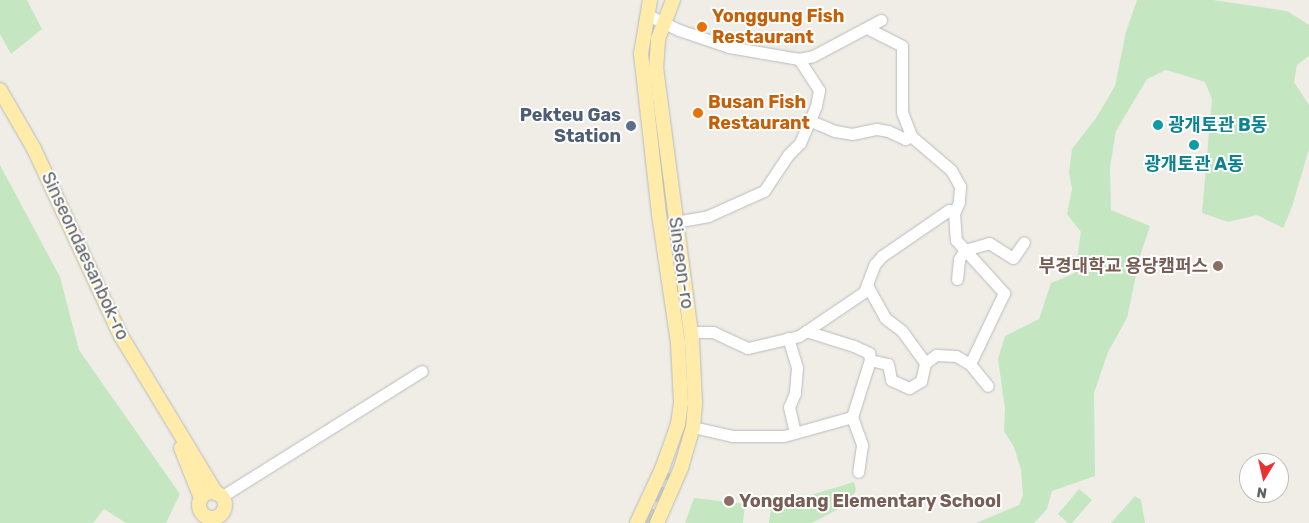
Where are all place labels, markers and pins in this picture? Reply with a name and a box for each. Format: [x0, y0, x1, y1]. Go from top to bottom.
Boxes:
place label: Yonggung Fish Restaurant [712, 6, 844, 48]
marker: Yonggung Fish Restaurant [696, 21, 708, 33]
place label: Busan Fish Restaurant [708, 92, 810, 134]
place label: Pekteu Gas Station [520, 105, 621, 148]
marker: Busan Fish Restaurant [692, 107, 704, 119]
place label: 광개토관 B동 [1168, 114, 1267, 136]
marker: 광개토관 B동 [1152, 119, 1164, 131]
marker: Pekteu Gas Station [625, 120, 637, 132]
marker: 광개토관 A동 [1188, 139, 1200, 151]
place label: 광개토관 A동 [1144, 153, 1244, 175]
place label: 부경대학교 용당캠퍼스 [1039, 255, 1208, 277]
marker: 부경대학교 용당캠퍼스 [1212, 260, 1224, 272]
place label: Yongdang Elementary School [739, 490, 1002, 512]
marker: Yongdang Elementary School [723, 495, 735, 507]

